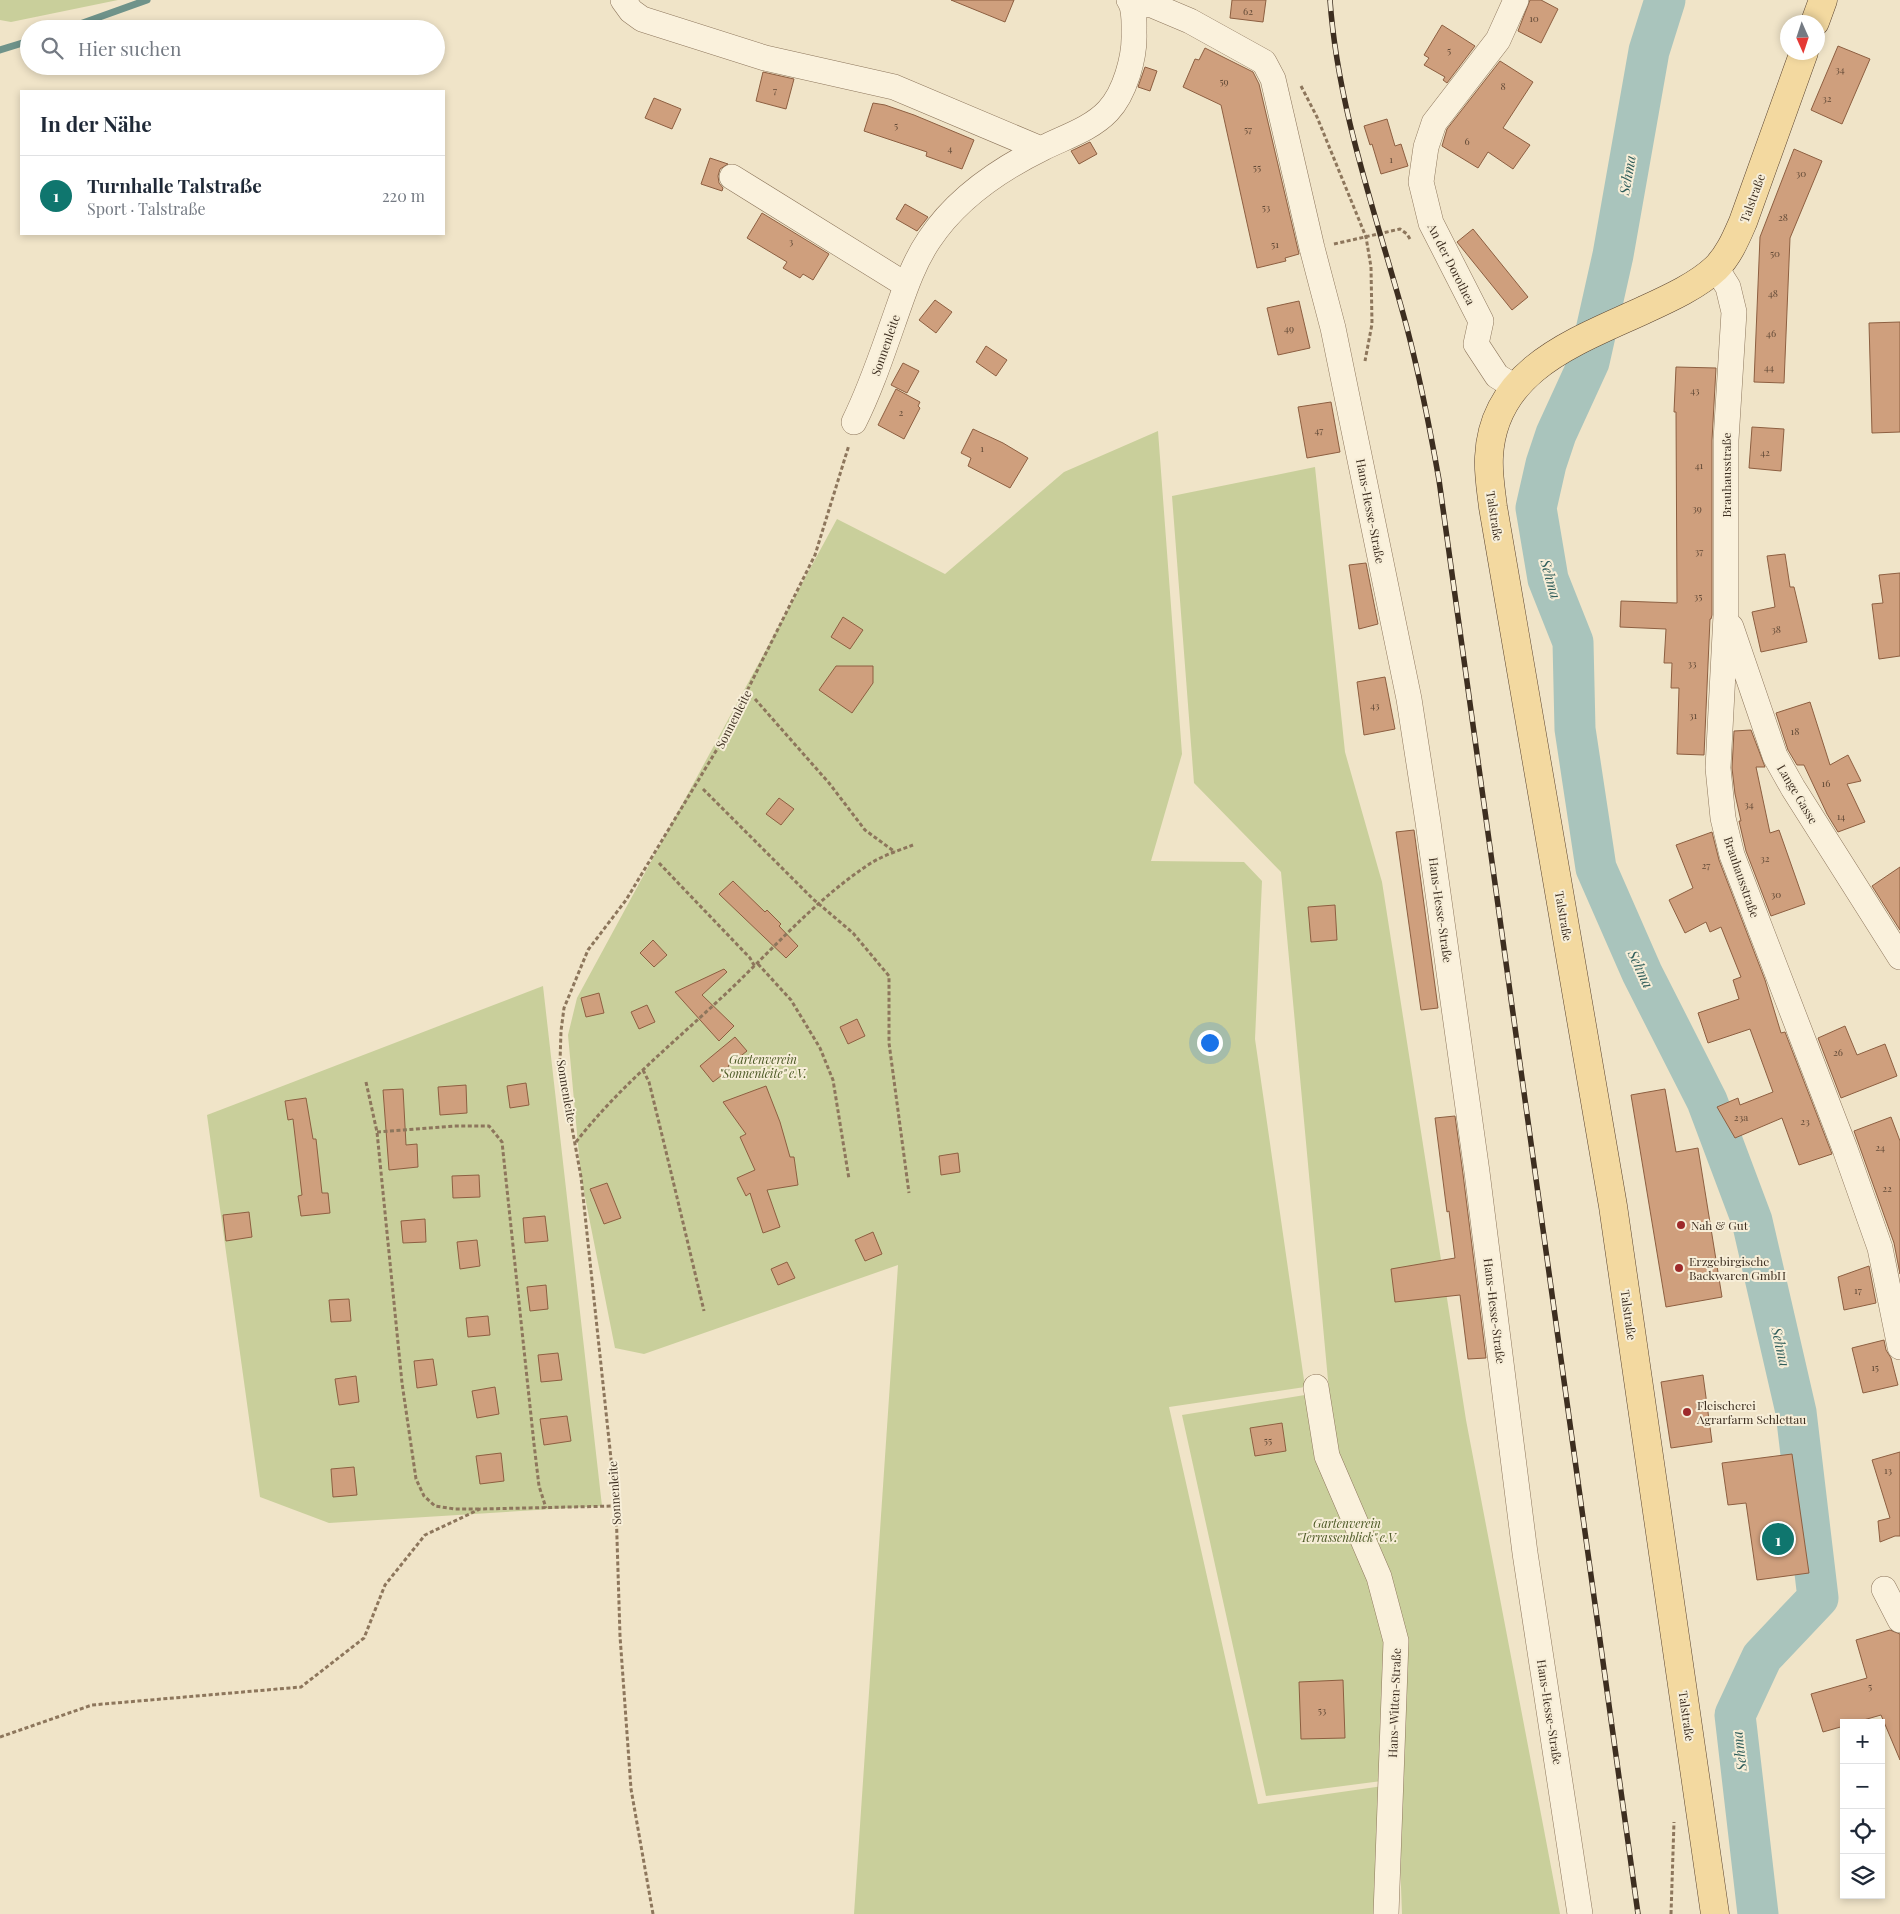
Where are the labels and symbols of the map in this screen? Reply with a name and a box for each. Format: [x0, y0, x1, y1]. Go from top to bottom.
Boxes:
house number: 62 [1243, 4, 1253, 18]
house number: 10 [1529, 11, 1539, 25]
north arrow [1780, 15, 1825, 60]
house number: 5 [1447, 43, 1451, 57]
house number: 34 [1835, 62, 1845, 76]
house number: 59 [1219, 74, 1229, 88]
house number: 8 [1500, 79, 1506, 93]
house number: 7 [773, 83, 777, 97]
house number: 32 [1822, 91, 1832, 105]
house number: 5 [894, 118, 898, 132]
house number: 57 [1244, 122, 1252, 136]
house number: 6 [1464, 134, 1470, 148]
house number: 4 [948, 141, 953, 155]
house number: 1 [1389, 152, 1393, 166]
water label: Sehma [1614, 154, 1640, 197]
house number: 55 [1253, 160, 1261, 174]
house number: 30 [1796, 166, 1806, 180]
street label: Talstraße [1736, 171, 1768, 225]
house number: 53 [1262, 200, 1271, 214]
house number: 28 [1778, 210, 1788, 224]
street label: An der Dorothea [1424, 220, 1479, 307]
house number: 3 [789, 234, 794, 248]
house number: 51 [1271, 237, 1279, 251]
house number: 50 [1770, 246, 1780, 260]
house number: 48 [1768, 286, 1778, 300]
street label: Sonnenleite [867, 312, 903, 378]
house number: 49 [1284, 321, 1294, 335]
house number: 46 [1766, 326, 1776, 340]
house number: 44 [1764, 360, 1774, 374]
house number: 43 [1690, 383, 1700, 397]
house number: 2 [899, 405, 904, 419]
house number: 47 [1315, 423, 1323, 437]
street label: Brauhausstraße [1718, 432, 1734, 518]
house number: 1 [980, 441, 984, 455]
house number: 42 [1760, 445, 1770, 459]
street label: Hans-Hesse-Straße [1353, 457, 1389, 565]
house number: 41 [1695, 458, 1704, 472]
street label: Talstraße [1483, 490, 1507, 542]
house number: 39 [1692, 501, 1702, 515]
house number: 37 [1695, 544, 1703, 558]
water label: Sehma [1536, 556, 1566, 601]
house number: 35 [1694, 589, 1702, 603]
house number: 38 [1771, 622, 1781, 636]
house number: 33 [1687, 656, 1697, 670]
street label: Sonnenleite [711, 687, 755, 751]
house number: 43 [1370, 698, 1380, 712]
house number: 31 [1689, 708, 1697, 722]
house number: 18 [1791, 724, 1799, 738]
street label: Lange Gasse [1774, 761, 1822, 827]
house number: 16 [1822, 776, 1830, 790]
house number: 34 [1744, 797, 1754, 811]
house number: 14 [1837, 809, 1845, 823]
street label: Brauhausstraße [1721, 834, 1763, 920]
house number: 32 [1760, 851, 1770, 865]
street label: Hans-Hesse-Straße [1426, 856, 1456, 964]
house number: 27 [1702, 858, 1710, 872]
house number: 30 [1771, 887, 1781, 901]
street label: Talstraße [1552, 890, 1576, 942]
water label: Sehma [1624, 946, 1658, 991]
your location [1197, 1030, 1223, 1056]
house number: 26 [1833, 1045, 1843, 1059]
park label: Gartenverein "Sonnenleite" e.V. [719, 1051, 807, 1081]
street label: Sonnenleite [554, 1058, 580, 1124]
house number: 23a [1734, 1110, 1748, 1124]
house number: 23 [1800, 1114, 1810, 1128]
house number: 24 [1875, 1140, 1885, 1154]
house number: 22 [1882, 1181, 1892, 1195]
place label: Nah & Gut [1691, 1217, 1749, 1233]
marker: Nah & Gut [1675, 1219, 1687, 1231]
place label: Erzgebirgische Backwaren GmbH [1689, 1253, 1786, 1283]
street label: Hans-Hesse-Straße [1481, 1257, 1509, 1365]
marker: Erzgebirgische Backwaren GmbH [1673, 1262, 1685, 1274]
house number: 17 [1854, 1283, 1862, 1297]
street label: Talstraße [1618, 1289, 1640, 1341]
water label: Sehma [1767, 1324, 1795, 1369]
house number: 15 [1871, 1360, 1879, 1374]
place label: Fleischerei Agrarfarm Schlettau [1696, 1397, 1806, 1427]
marker: Fleischerei Agrarfarm Schlettau [1681, 1406, 1693, 1418]
house number: 55 [1264, 1433, 1272, 1447]
street label: Sonnenleite [604, 1461, 624, 1525]
house number: 13 [1884, 1463, 1893, 1477]
park label: Gartenverein "Terrassenblick" e.V. [1296, 1515, 1398, 1545]
pin: 1 [1762, 1520, 1794, 1558]
street label: Hans-Witten-Straße [1384, 1648, 1404, 1758]
street label: Hans-Hesse-Straße [1534, 1658, 1566, 1766]
house number: 5 [1868, 1679, 1872, 1693]
street label: Talstraße [1676, 1690, 1698, 1742]
house number: 53 [1318, 1703, 1327, 1717]
water label: Sehma [1727, 1730, 1751, 1773]

